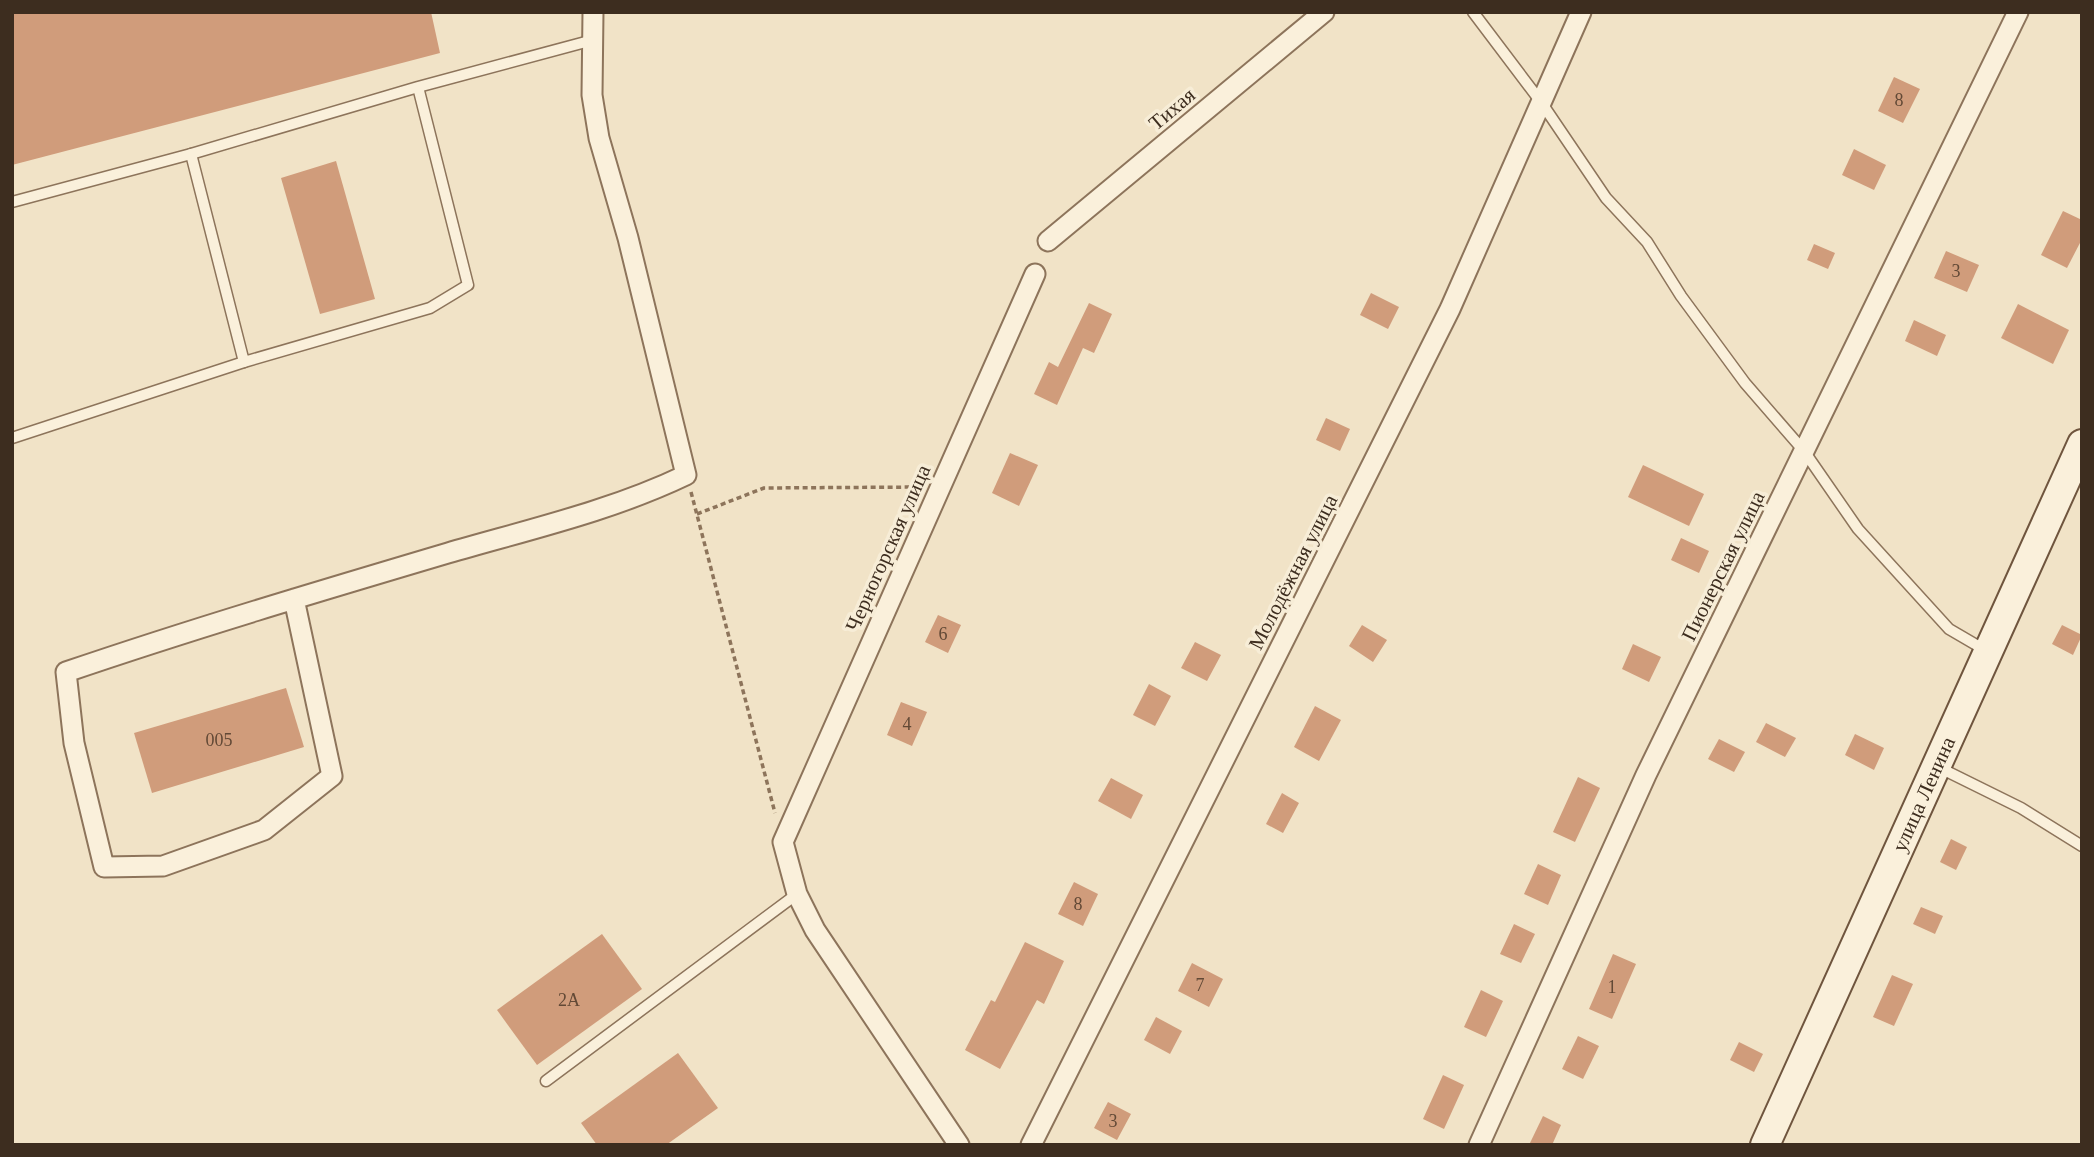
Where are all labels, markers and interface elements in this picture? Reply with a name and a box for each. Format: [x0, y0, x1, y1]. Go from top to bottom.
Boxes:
street label: Тихая [1144, 83, 1200, 135]
house number: 8 [1895, 90, 1904, 110]
house number: 3 [1952, 261, 1961, 281]
street label: Черногорская улица [841, 460, 936, 635]
street label: Пионерская улица [1676, 487, 1770, 645]
street label: Молодёжная улица [1244, 490, 1343, 653]
house number: 6 [939, 624, 948, 644]
house number: 4 [903, 714, 912, 734]
house number: 005 [206, 730, 233, 750]
street label: улица Ленина [1887, 732, 1960, 855]
house number: 8 [1074, 894, 1083, 914]
house number: 7 [1196, 975, 1205, 995]
house number: 1 [1608, 977, 1617, 997]
house number: 2А [558, 990, 580, 1010]
house number: 3 [1109, 1111, 1118, 1131]

